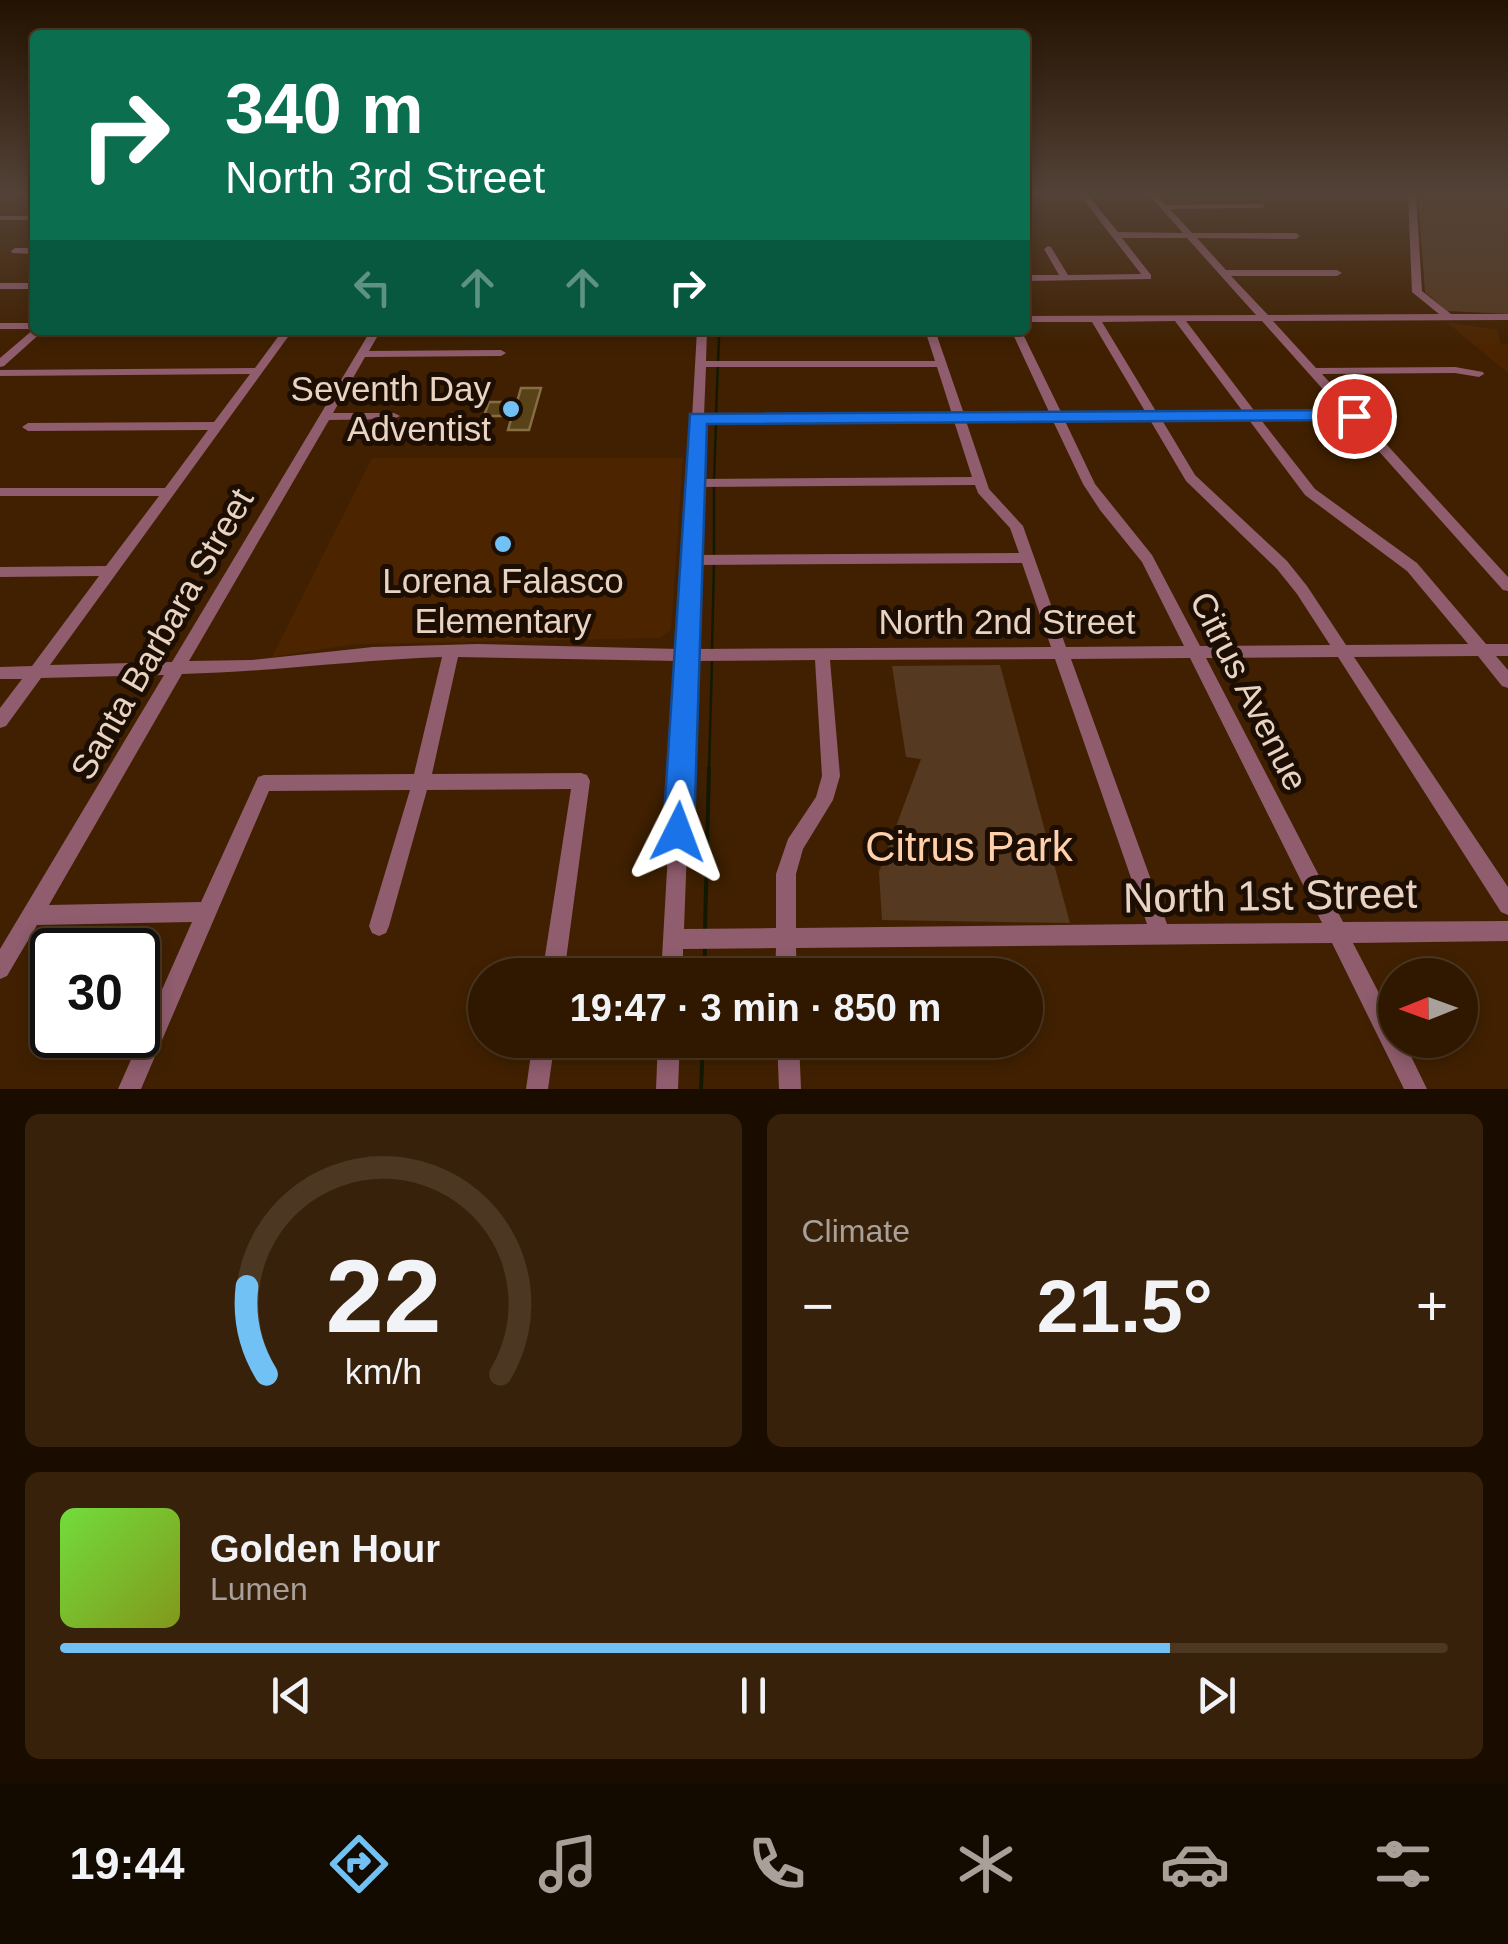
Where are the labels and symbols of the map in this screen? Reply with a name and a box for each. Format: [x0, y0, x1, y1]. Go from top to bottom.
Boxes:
place label: Seventh Day Adventist [291, 369, 491, 448]
pin [1312, 374, 1397, 459]
marker: Seventh Day Adventist [500, 398, 522, 420]
street label: Santa Barbara Street [62, 481, 261, 786]
marker: Lorena Falasco Elementary [492, 533, 514, 555]
place label: Lorena Falasco Elementary [382, 561, 624, 640]
street label: Citrus Avenue [1183, 585, 1316, 796]
street label: North 2nd Street [879, 602, 1136, 641]
position arrow [626, 780, 730, 884]
park label: Citrus Park [865, 823, 1074, 870]
street label: North 1st Street [1123, 869, 1418, 922]
speed limit sign: 30 [30, 928, 160, 1058]
north arrow [1378, 958, 1478, 1058]

